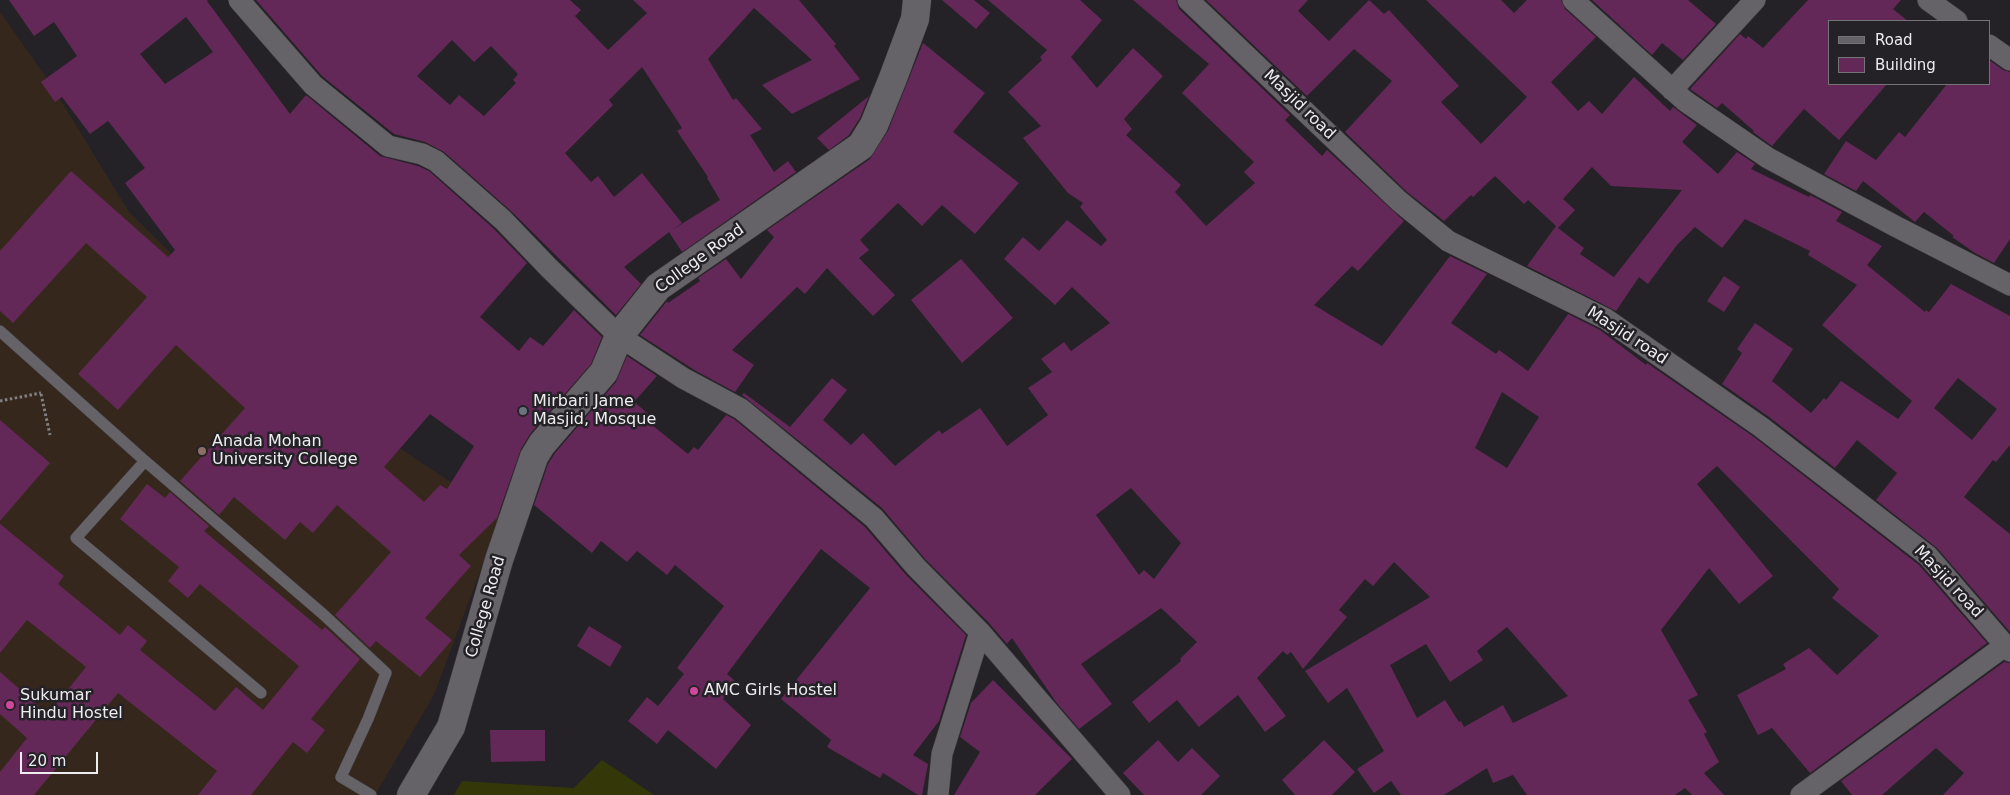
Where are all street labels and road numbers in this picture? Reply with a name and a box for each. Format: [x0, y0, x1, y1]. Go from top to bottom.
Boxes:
street label: Masjid road [1259, 66, 1339, 144]
street label: College Road [652, 220, 748, 298]
street label: Masjid road [1583, 303, 1671, 369]
street label: Masjid road [1910, 542, 1986, 622]
street label: College Road [462, 554, 510, 660]

